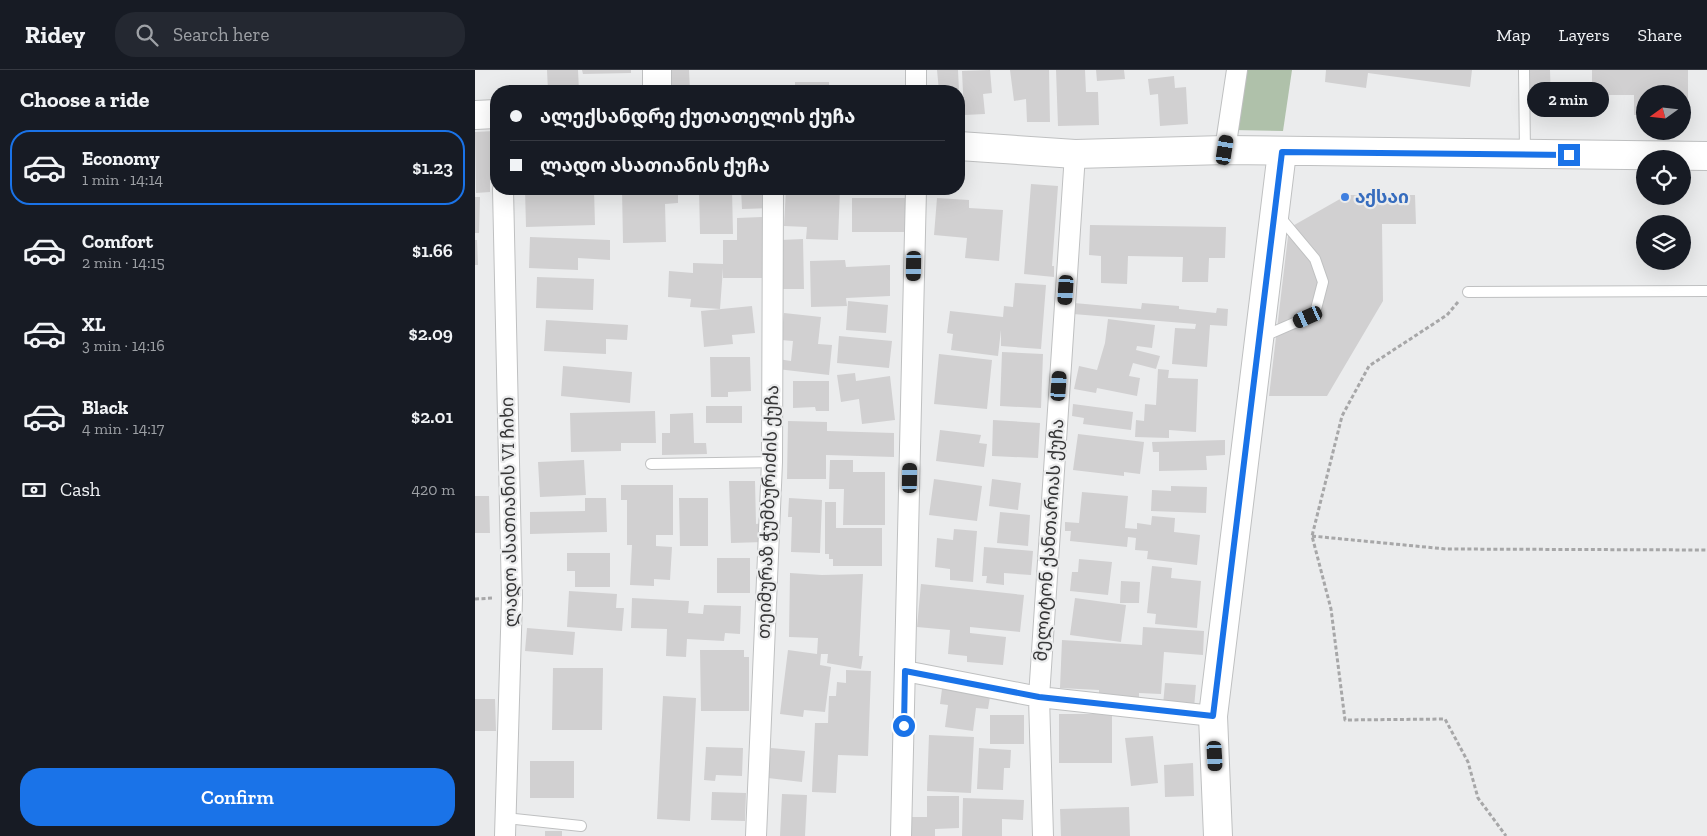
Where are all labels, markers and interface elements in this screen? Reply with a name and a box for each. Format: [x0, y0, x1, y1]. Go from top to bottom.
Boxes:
search box [115, 12, 465, 57]
text: Ridey [25, 20, 85, 49]
icon: search [133, 21, 161, 49]
text: Search here [173, 23, 269, 46]
text: Map [1496, 24, 1531, 46]
text: Layers [1559, 24, 1610, 46]
text: Share [1638, 24, 1682, 46]
callout: 2 min [1528, 82, 1610, 118]
north arrow [1636, 85, 1691, 140]
map controls [1636, 85, 1691, 270]
text: Choose a ride [20, 86, 150, 113]
text: 2 min [1548, 90, 1588, 109]
text: ალექსანდრე ქუთათელის ქუჩა [540, 105, 855, 128]
car [1215, 134, 1234, 166]
route end [1558, 144, 1580, 166]
icon: car [22, 145, 67, 190]
text: Economy [82, 147, 160, 170]
button: locate [1636, 150, 1691, 205]
text: ლადო ასათიანის ქუჩა [540, 154, 770, 177]
text: $1.23 [412, 156, 453, 179]
text: 1 min · 14:14 [82, 170, 163, 189]
place label: აქსაი [1355, 186, 1409, 208]
marker: აქსაი [1339, 191, 1351, 203]
button: layers [1636, 215, 1691, 270]
icon: car [22, 228, 67, 273]
text: Comfort [82, 230, 153, 253]
text: $1.66 [412, 239, 453, 262]
car [906, 251, 921, 281]
text: 2 min · 14:15 [82, 253, 165, 272]
car [1057, 275, 1074, 305]
car [1291, 304, 1324, 330]
icon: car [22, 311, 67, 356]
text: XL [82, 313, 105, 336]
text: $2.09 [408, 322, 453, 345]
text: 3 min · 14:16 [82, 336, 165, 355]
car [1050, 371, 1067, 401]
street label: თეიმურაზ ჭუმბურიძის ქუჩა [753, 384, 783, 640]
icon: car [22, 394, 67, 439]
text: Black [82, 396, 128, 419]
street label: ლადო ასათიანის VI ჩიხი [496, 397, 522, 627]
text: $2.01 [411, 405, 453, 428]
street label: მელიტონ ქანთარიას ქუჩა [1030, 418, 1068, 662]
text: 4 min · 14:17 [82, 419, 164, 438]
car [902, 463, 917, 493]
icon: cash [20, 476, 48, 504]
text: Cash [60, 478, 100, 501]
text: 420 m [411, 480, 455, 499]
route start [893, 715, 915, 737]
car [1206, 741, 1223, 771]
button: Confirm [20, 768, 455, 826]

